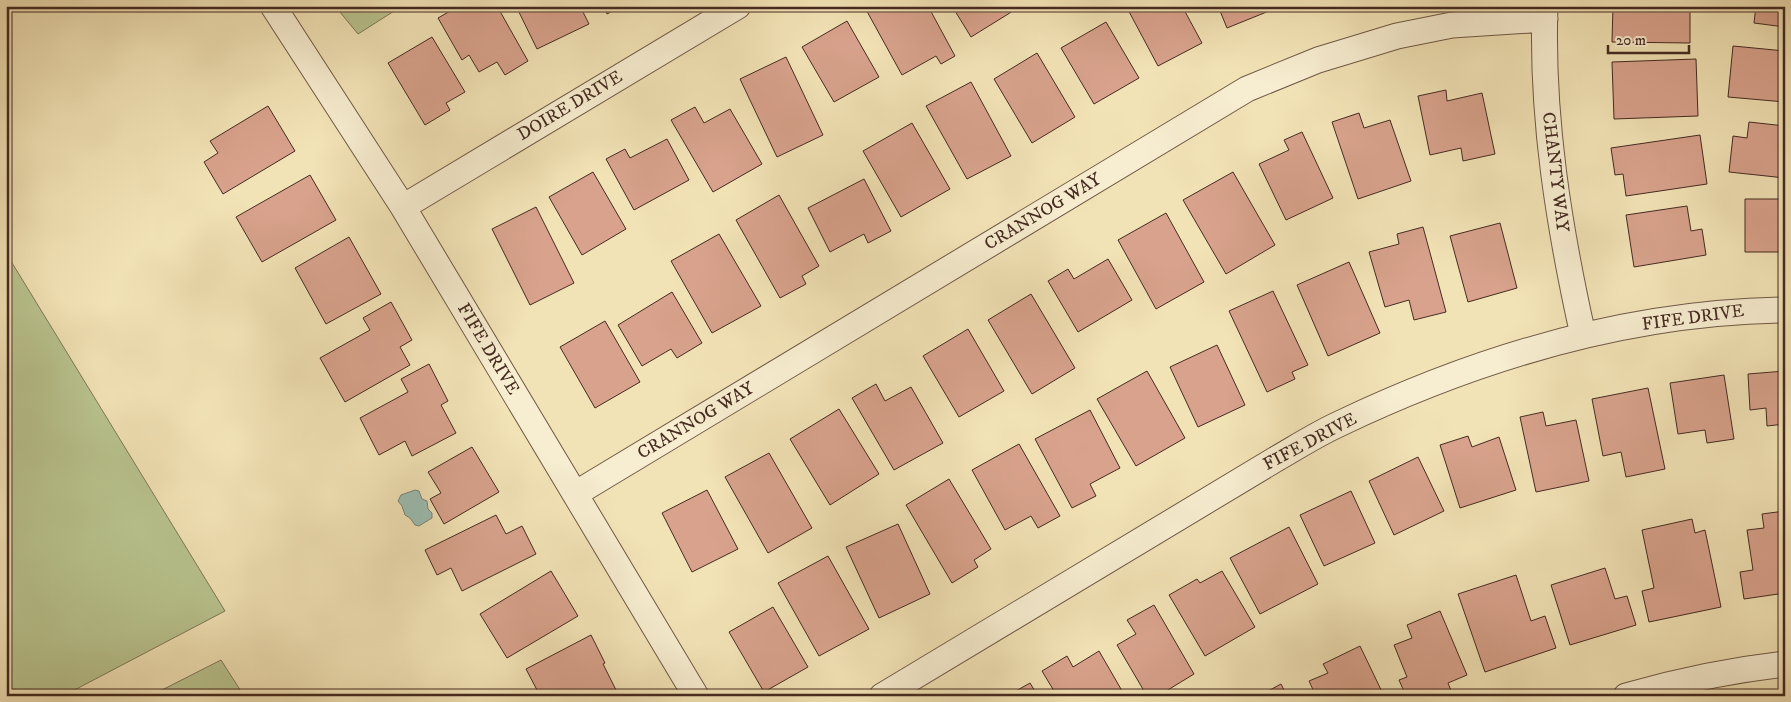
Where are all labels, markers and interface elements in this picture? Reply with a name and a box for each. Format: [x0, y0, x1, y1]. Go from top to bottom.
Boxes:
scale bar [1608, 22, 1690, 54]
text: 20 m [1616, 31, 1646, 50]
street label: DOIRE DRIVE [513, 66, 627, 146]
street label: CHANTY WAY [1537, 111, 1573, 234]
street label: CRANNOG WAY [981, 168, 1106, 256]
street label: FIFE DRIVE [452, 299, 524, 399]
street label: FIFE DRIVE [1641, 300, 1746, 336]
street label: CRANNOG WAY [634, 377, 759, 465]
street label: FIFE DRIVE [1259, 408, 1361, 476]

